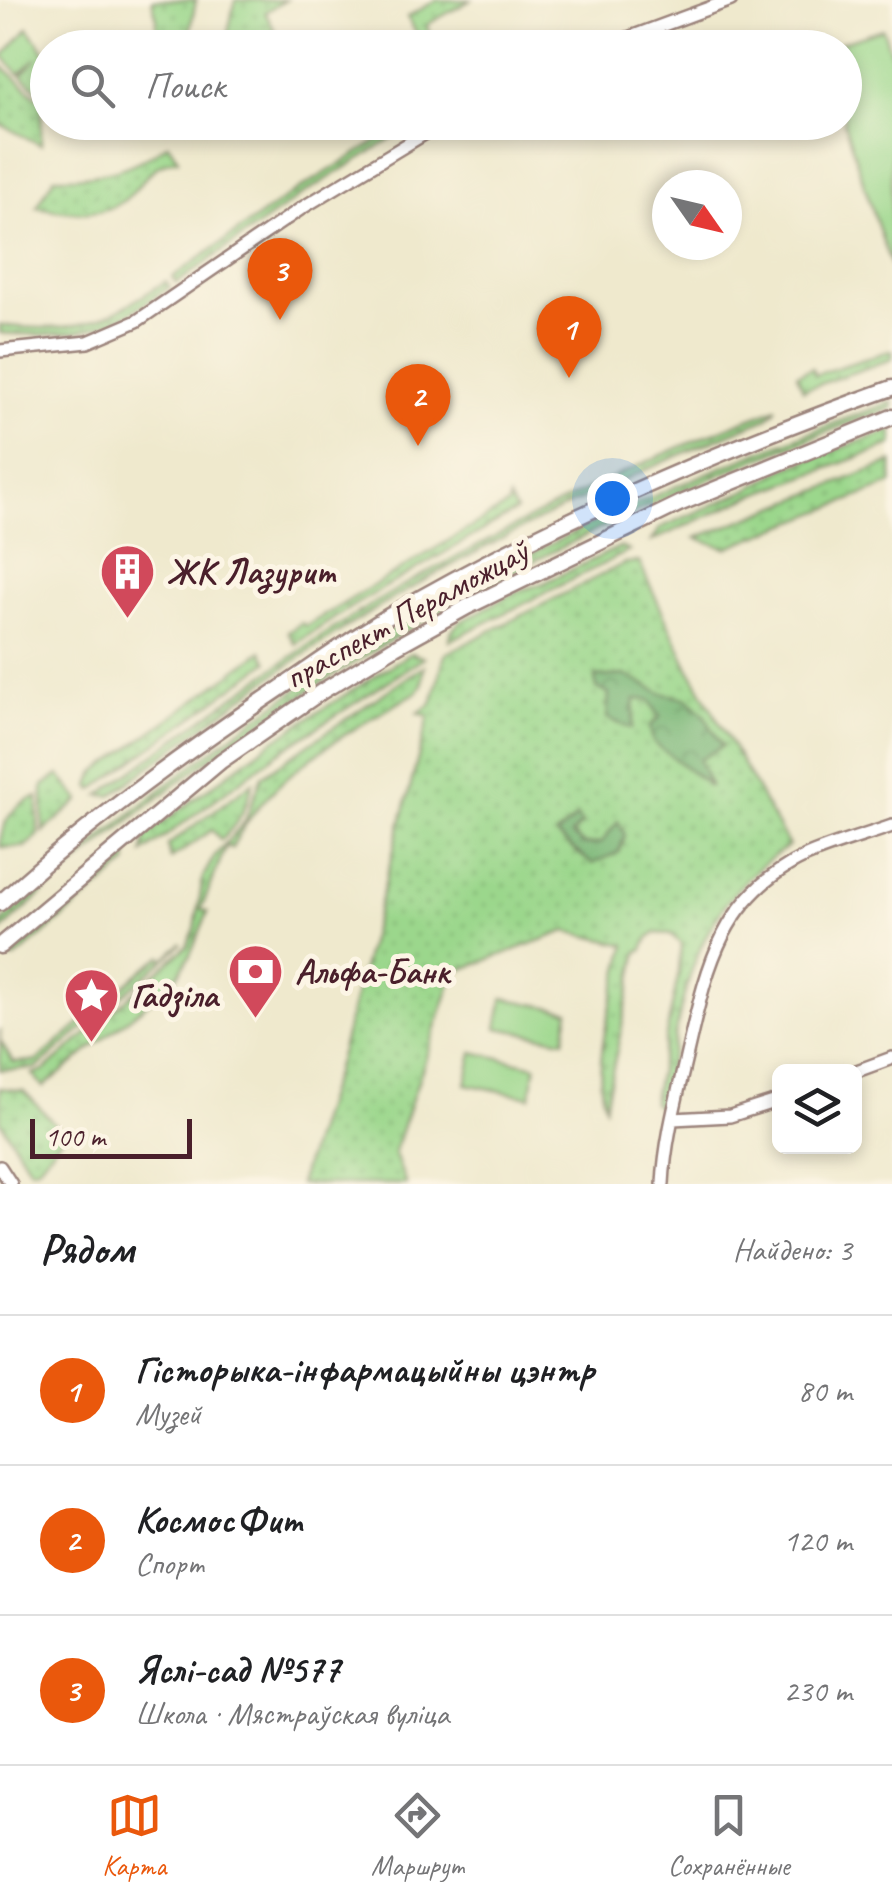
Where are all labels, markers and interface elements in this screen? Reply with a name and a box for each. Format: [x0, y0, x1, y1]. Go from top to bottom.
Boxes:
search box [30, 30, 862, 140]
icon: search [65, 58, 120, 113]
text: Поиск [145, 62, 225, 109]
north arrow [652, 170, 742, 260]
pin: 3 [248, 238, 312, 320]
pin: 1 [536, 296, 602, 378]
pin: 2 [386, 364, 450, 446]
your location [587, 473, 638, 524]
street label: праспект Пераможцаў [276, 527, 538, 700]
building icon: ЖК Лазурит [98, 541, 158, 620]
place label: ЖК Лазурит [167, 549, 337, 594]
bank icon: Альфа-Банк [226, 941, 286, 1020]
place label: Альфа-Банк [295, 949, 453, 994]
place icon: Гадзіла [62, 965, 122, 1044]
place label: Гадзіла [131, 973, 221, 1018]
map controls [772, 1064, 862, 1154]
button: layers [772, 1064, 862, 1154]
scale bar [30, 1114, 192, 1158]
text: 100 m [45, 1119, 105, 1154]
text: Рядом [40, 1223, 134, 1276]
text: Найдено: 3 [733, 1229, 852, 1270]
text: Гісторыка-інфармацыйны цэнтр [135, 1346, 595, 1393]
text: 1 [65, 1370, 80, 1411]
text: 80 m [798, 1370, 852, 1411]
text: Музей [135, 1393, 201, 1434]
text: КосмосФит [135, 1496, 301, 1543]
text: 2 [65, 1520, 80, 1561]
text: 120 m [783, 1520, 852, 1561]
text: Спорт [135, 1543, 204, 1584]
text: Яслі-сад №577 [135, 1646, 340, 1693]
text: 3 [65, 1670, 80, 1711]
text: 230 m [783, 1670, 852, 1711]
text: Школа · Мястраўская вуліца [135, 1693, 449, 1734]
tab: Карта [102, 1788, 166, 1883]
tab: Маршрут [371, 1788, 463, 1883]
tab: Сохранённые [668, 1788, 790, 1883]

